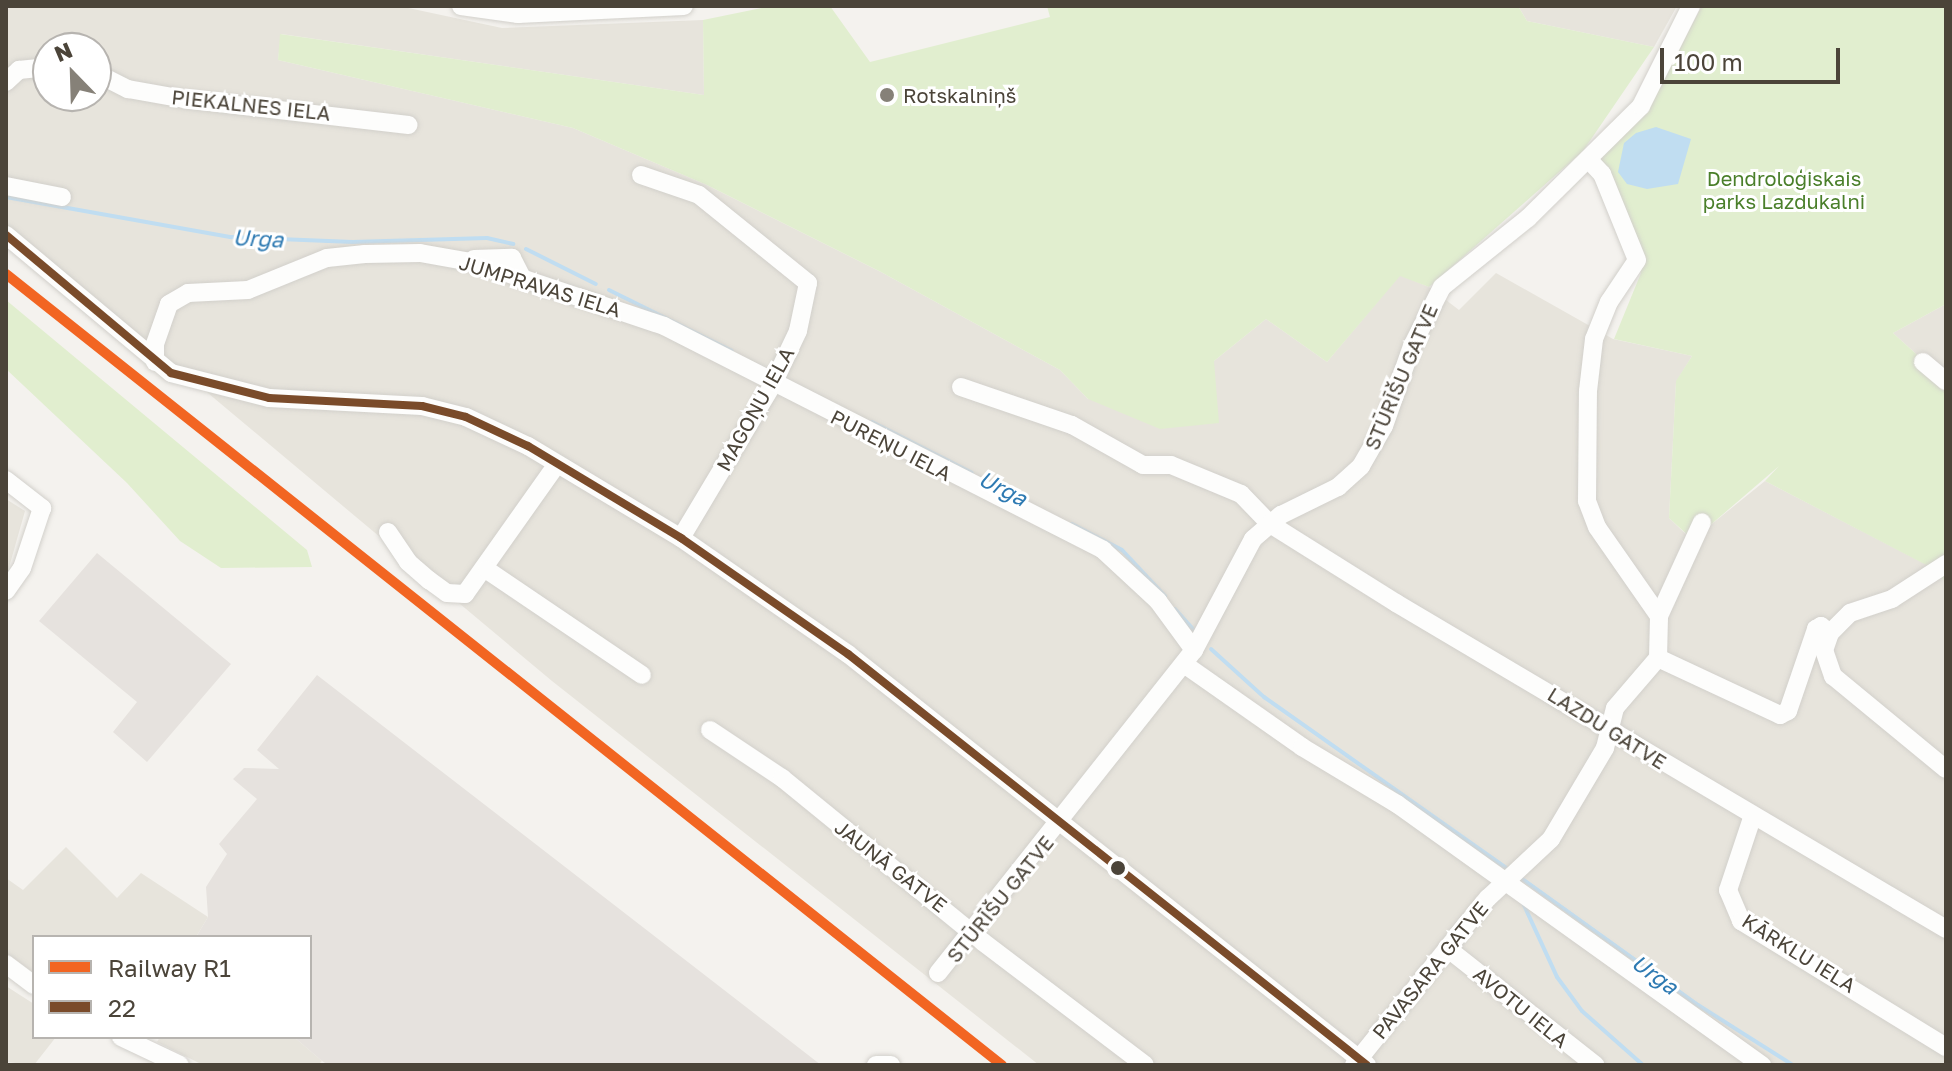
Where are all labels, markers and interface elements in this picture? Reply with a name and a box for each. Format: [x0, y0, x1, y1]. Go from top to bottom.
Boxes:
north arrow [32, 32, 112, 112]
scale bar [1664, 32, 1844, 82]
text: N [50, 36, 76, 67]
text: 100 m [1674, 47, 1743, 76]
place label: Rotskalniņš [903, 83, 1016, 107]
street label: PIEKALNES IELA [170, 85, 332, 125]
marker: Rotskalniņš [878, 86, 896, 104]
park label: Dendroloģiskais parks Lazdukalni [1703, 167, 1865, 214]
water label: Urga [232, 223, 284, 253]
street label: JUMPRAVAS IELA [456, 250, 624, 322]
street label: STŪRĪŠU GATVE [1359, 301, 1443, 453]
street label: MAGOŅU IELA [711, 343, 799, 475]
street label: PUREŅU IELA [827, 404, 955, 486]
water label: Urga [975, 465, 1031, 511]
street label: LAZDU GATVE [1543, 682, 1671, 774]
street label: JAUNĀ GATVE [830, 815, 952, 917]
street label: STŪRĪŠU GATVE [942, 831, 1058, 967]
unlabelled marker [1110, 860, 1126, 876]
street label: PAVASARA GATVE [1367, 896, 1493, 1044]
street label: KĀRKLU IELA [1738, 909, 1860, 997]
legend [32, 935, 312, 1039]
water label: Urga [1627, 949, 1683, 999]
text: Railway R1 [108, 953, 231, 982]
street label: AVOTU IELA [1469, 962, 1573, 1052]
text: 22 [108, 993, 136, 1022]

